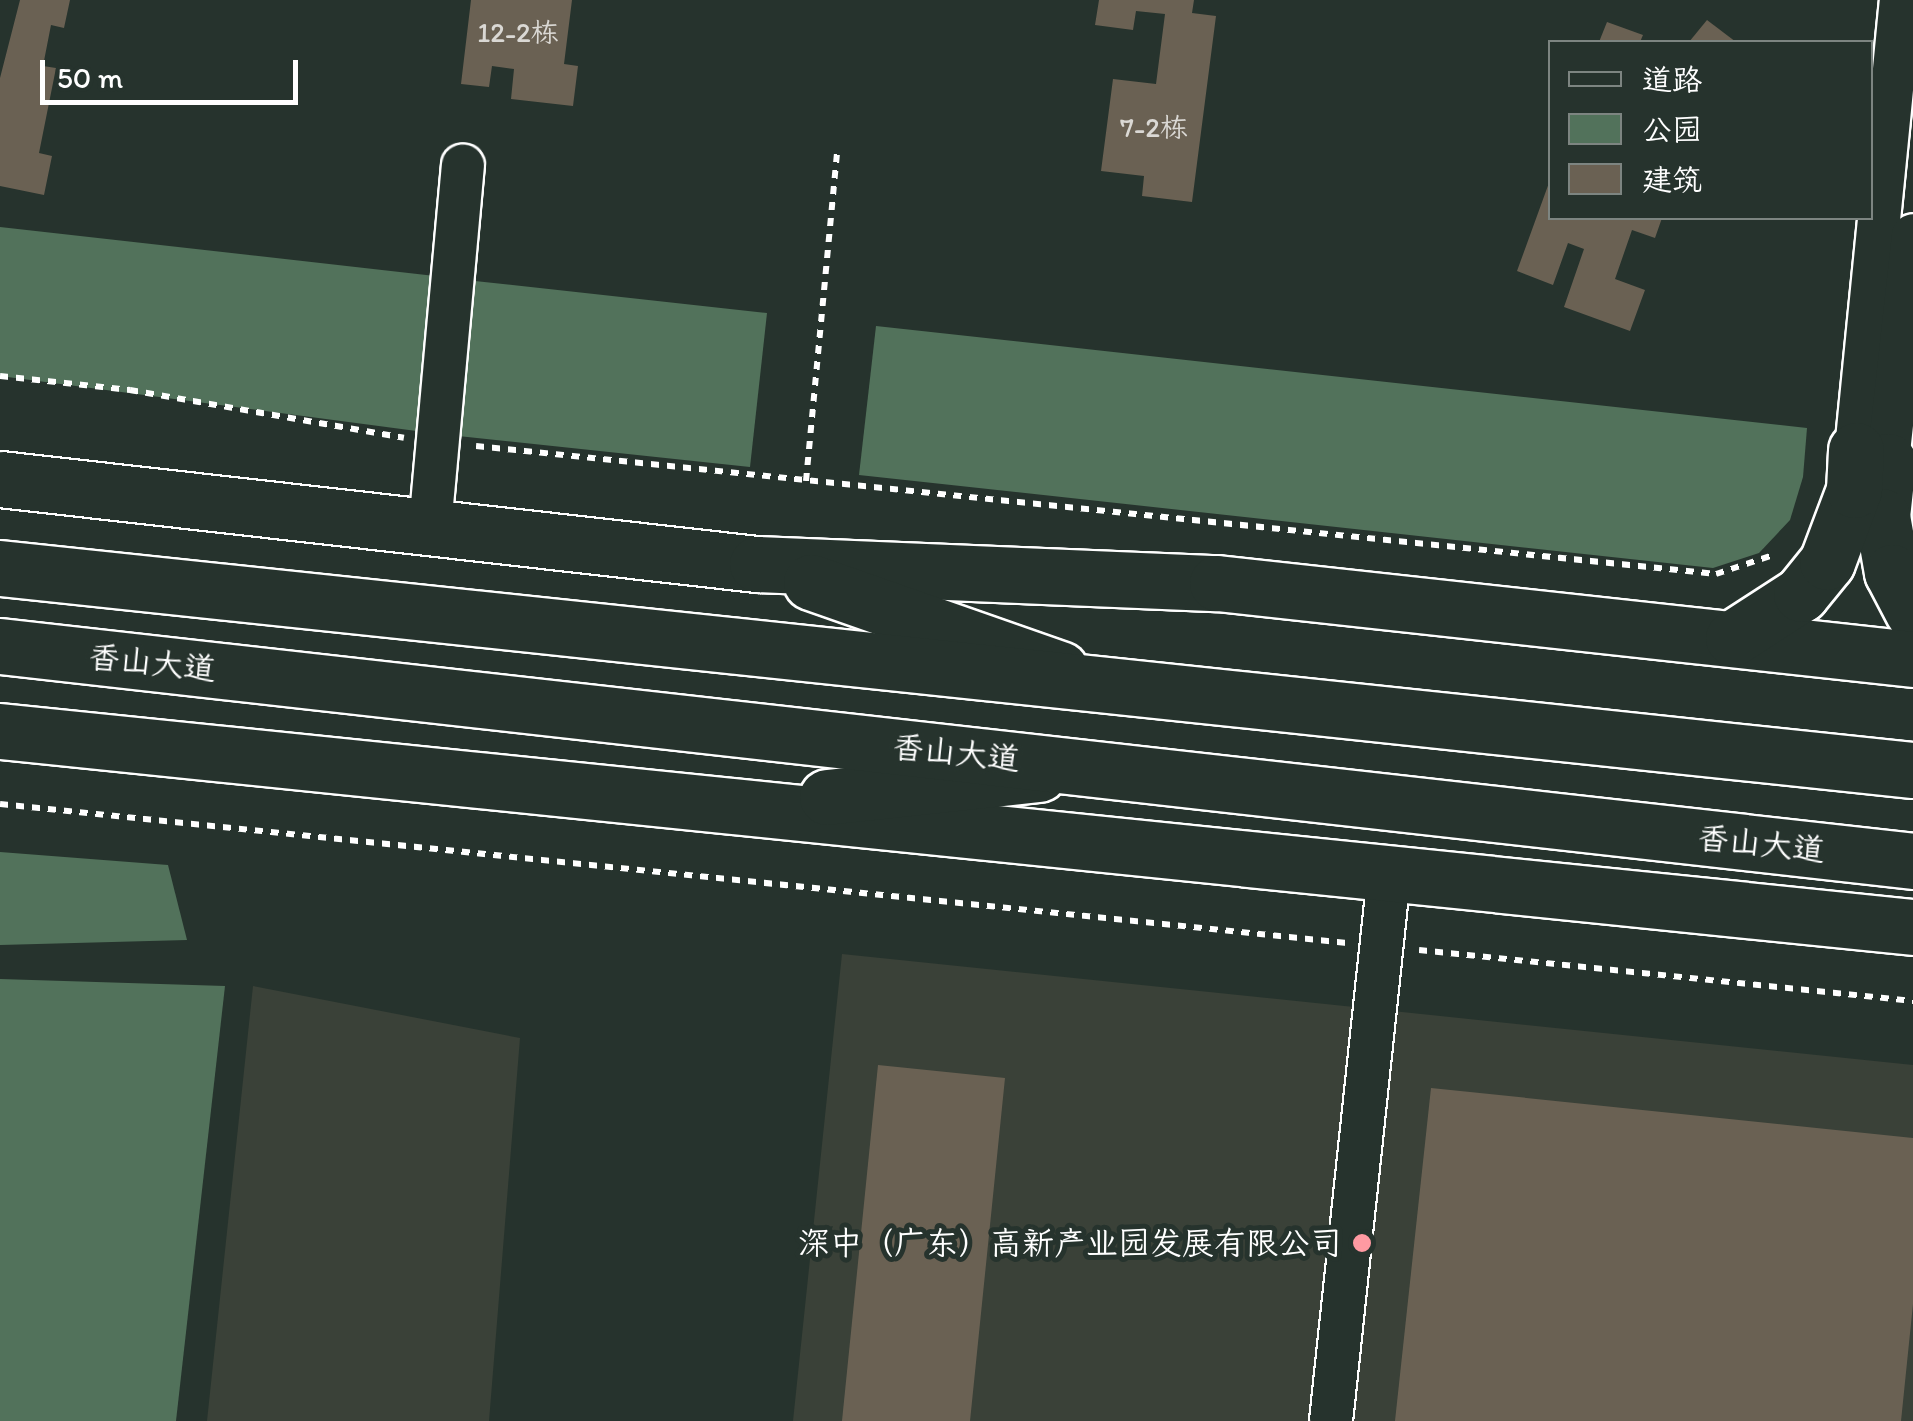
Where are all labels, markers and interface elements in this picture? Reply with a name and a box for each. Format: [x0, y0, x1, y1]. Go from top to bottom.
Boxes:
house number: 12-2栋 [477, 15, 559, 49]
scale bar [45, 40, 302, 102]
legend [1548, 40, 1873, 220]
text: 50 m [57, 59, 123, 96]
text: 道路 [1642, 61, 1702, 98]
house number: 7-2栋 [1120, 110, 1188, 144]
text: 公园 [1642, 111, 1702, 148]
text: 建筑 [1642, 161, 1702, 198]
street label: 香山大道 [86, 637, 218, 689]
street label: 香山大道 [890, 727, 1022, 779]
street label: 香山大道 [1695, 818, 1827, 870]
place label: 深中（广东）高新产业园发展有限公司 [798, 1224, 1342, 1262]
marker: 深中（广东）高新产业园发展有限公司 [1351, 1232, 1373, 1254]

